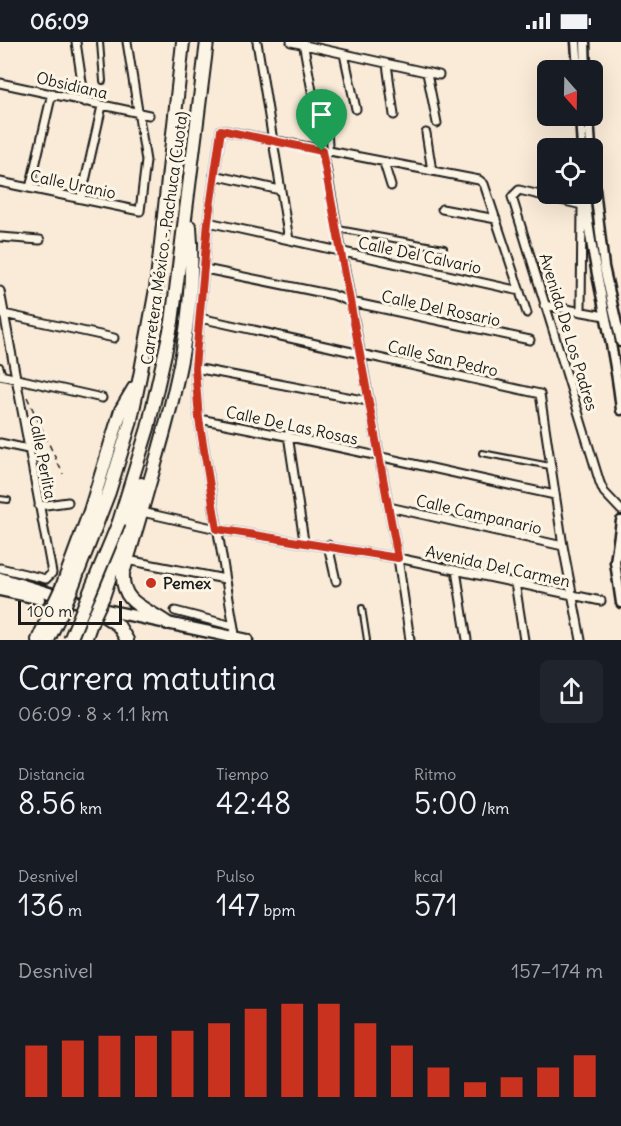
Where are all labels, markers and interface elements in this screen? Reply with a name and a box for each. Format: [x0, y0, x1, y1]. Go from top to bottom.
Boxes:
text: 06:09 [30, 7, 89, 35]
north arrow [537, 60, 603, 126]
map controls [537, 60, 603, 204]
street label: Obsidiana [34, 67, 110, 103]
pin [296, 89, 347, 151]
icon: arrive [305, 98, 338, 131]
street label: Carretera México - Pachuca (Cuota) [136, 110, 192, 366]
button: locate [537, 138, 603, 204]
street label: Calle Uranio [28, 165, 118, 203]
street label: Calle Del Calvario [357, 232, 483, 278]
street label: Avenida De Los Padres [535, 251, 603, 413]
street label: Calle Del Rosario [380, 286, 502, 330]
street label: Calle San Pedro [386, 336, 500, 380]
street label: Calle De Las Rosas [224, 401, 360, 449]
street label: Calle Perlita [25, 413, 61, 501]
street label: Calle Campanario [414, 490, 544, 538]
street label: Avenida Del Carmen [424, 541, 572, 591]
place label: Pemex [163, 573, 211, 593]
marker: Pemex [144, 576, 158, 590]
scale bar [18, 598, 122, 626]
text: 100 m [27, 601, 72, 621]
text: Carrera matutina [18, 657, 276, 699]
button: share [540, 660, 603, 723]
text: 06:09 · 8 × 1.1 km [18, 701, 169, 726]
text: Distancia [18, 764, 85, 784]
text: Tiempo [216, 764, 269, 784]
text: Ritmo [414, 764, 456, 784]
text: 8.56 [18, 784, 76, 822]
text: 42:48 [216, 784, 291, 822]
text: 5:00 [414, 784, 478, 822]
text: km [76, 798, 102, 818]
text: /km [478, 798, 509, 818]
text: Desnivel [18, 866, 78, 886]
text: Pulso [216, 866, 255, 886]
text: kcal [414, 866, 443, 886]
text: 136 [18, 886, 64, 924]
text: 147 [216, 886, 260, 924]
text: 571 [414, 886, 458, 924]
text: m [64, 900, 82, 920]
text: bpm [260, 900, 295, 920]
text: Desnivel [18, 958, 93, 983]
text: 157–174 m [511, 958, 603, 983]

